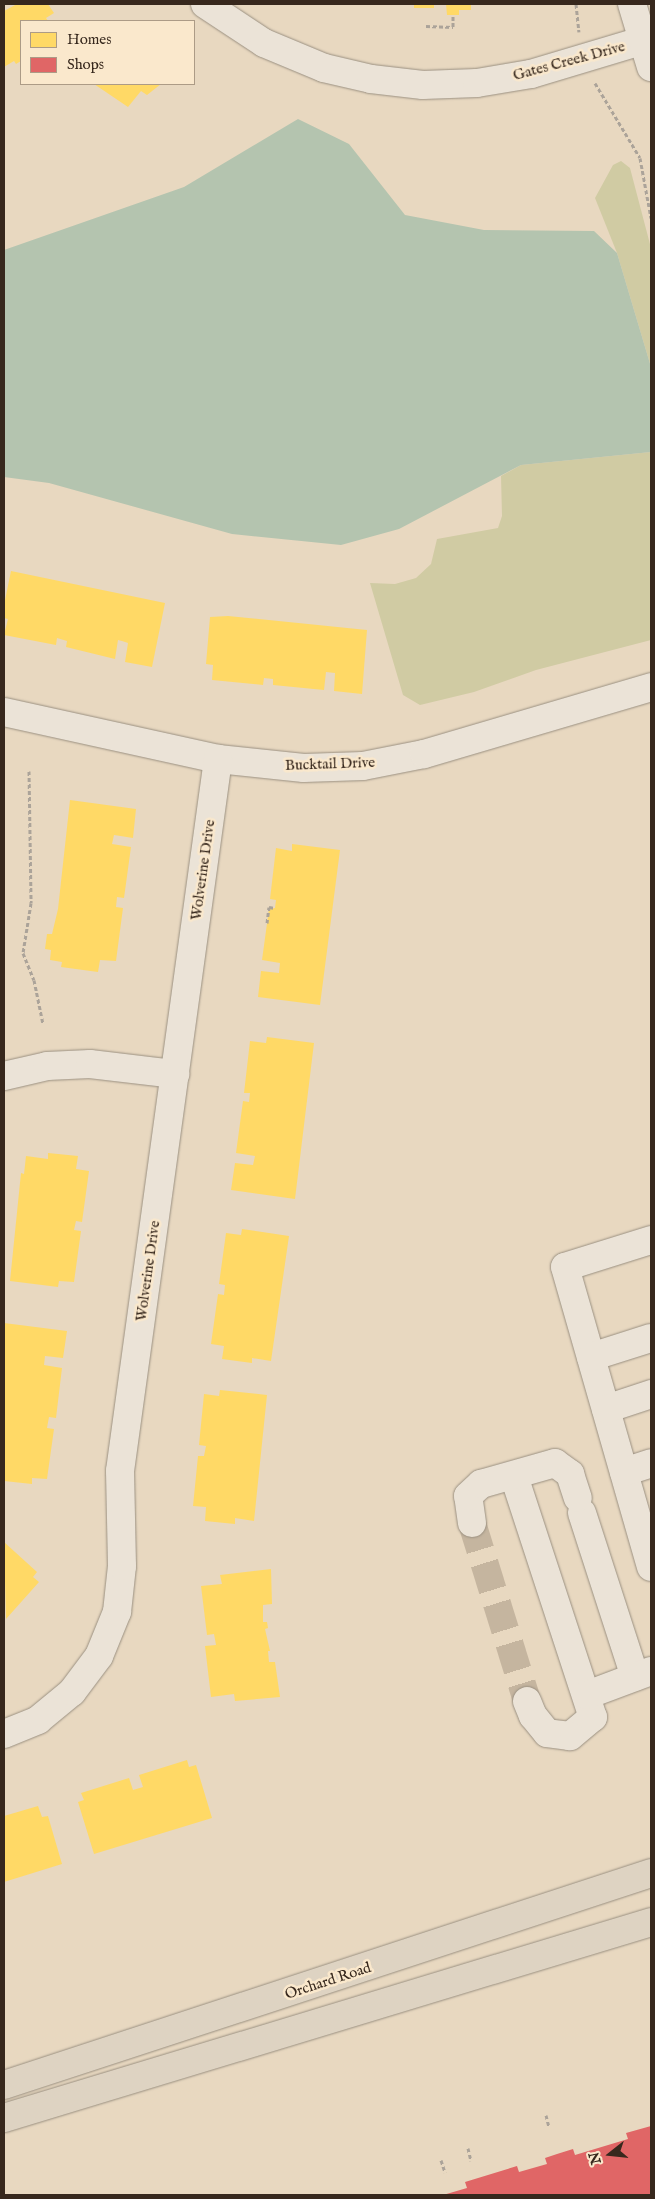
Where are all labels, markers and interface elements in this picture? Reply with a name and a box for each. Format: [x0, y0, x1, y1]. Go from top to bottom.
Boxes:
legend [20, 20, 195, 85]
text: Homes [67, 30, 111, 49]
street label: Gates Creek Drive [511, 37, 627, 85]
text: Shops [67, 55, 104, 74]
street label: Bucktail Drive [285, 753, 375, 775]
street label: Wolverine Drive [187, 818, 219, 922]
street label: Wolverine Drive [132, 1219, 164, 1323]
street label: Orchard Road [283, 1959, 373, 2003]
north arrow [585, 2129, 635, 2179]
text: N [585, 2150, 606, 2166]

